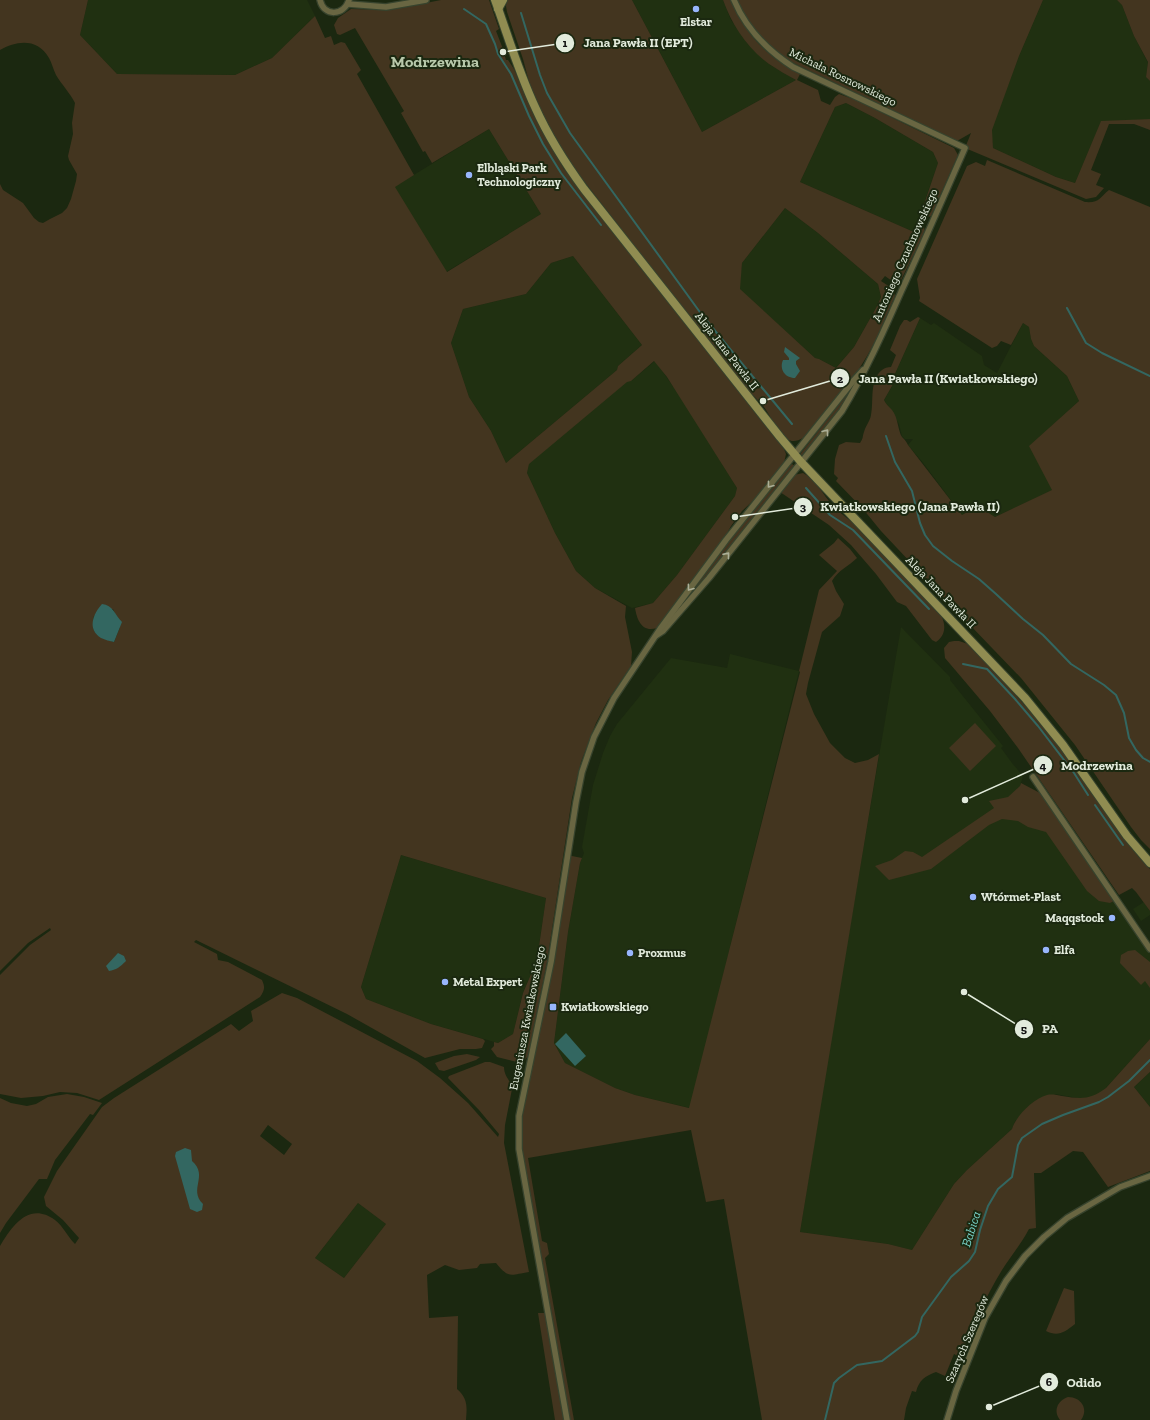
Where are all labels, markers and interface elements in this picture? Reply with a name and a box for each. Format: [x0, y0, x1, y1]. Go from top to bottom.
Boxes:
marker: Elstar [691, 4, 701, 14]
place label: Elstar [680, 15, 713, 29]
callout: Jana Pawła II (EPT) [555, 30, 700, 55]
text: Jana Pawła II (EPT) [584, 35, 693, 50]
text: 1 [563, 36, 568, 50]
street label: Michała Rosnowskiego [787, 45, 899, 109]
district label: Modrzewina [391, 52, 479, 71]
place label: Elbląski Park Technologiczny [477, 161, 561, 189]
marker: Elbląski Park Technologiczny [464, 170, 474, 180]
street label: Antoniego Czuchnowskiego [869, 186, 941, 324]
street label: Aleja Jana Pawła II [691, 309, 762, 394]
callout: Jana Pawła II (Kwiatkowskiego) [830, 366, 1046, 391]
text: Jana Pawła II (Kwiatkowskiego) [858, 371, 1038, 386]
text: 2 [837, 372, 844, 386]
one-way arrow [821, 429, 828, 436]
one-way arrow [768, 480, 775, 487]
callout: Kwiatkowskiego (Jana Pawła II) [793, 494, 1008, 519]
text: Kwiatkowskiego (Jana Pawła II) [820, 499, 1000, 514]
text: 3 [800, 500, 807, 514]
one-way arrow [722, 553, 729, 560]
street label: Aleja Jana Pawła II [902, 553, 979, 632]
one-way arrow [688, 583, 695, 590]
callout: Modrzewina [1033, 753, 1140, 778]
text: Modrzewina [1061, 758, 1133, 773]
text: 4 [1040, 759, 1047, 773]
place label: Wtórmet-Plast [981, 890, 1061, 904]
marker: Wtórmet-Plast [968, 892, 978, 902]
place label: Maqqstock [1045, 911, 1104, 925]
marker: Maqqstock [1107, 913, 1117, 923]
place label: Elfa [1054, 943, 1075, 957]
street label: Eugeniusza Kwiatkowskiego [506, 945, 548, 1091]
marker: Elfa [1041, 945, 1051, 955]
place label: Proxmus [638, 946, 687, 960]
marker: Proxmus [625, 948, 635, 958]
place label: Metal Expert [453, 975, 522, 989]
marker: Metal Expert [440, 977, 450, 987]
place label: Kwiatkowskiego [561, 1000, 649, 1014]
marker: Kwiatkowskiego [548, 1002, 558, 1012]
callout: PA [1014, 1016, 1066, 1041]
text: PA [1042, 1021, 1058, 1036]
text: 5 [1021, 1022, 1027, 1036]
water label: Babica [958, 1209, 984, 1249]
street label: Szarych Szeregów [942, 1292, 992, 1385]
callout: Odido [1039, 1369, 1110, 1394]
text: 6 [1046, 1375, 1053, 1389]
text: Odido [1067, 1375, 1102, 1390]

